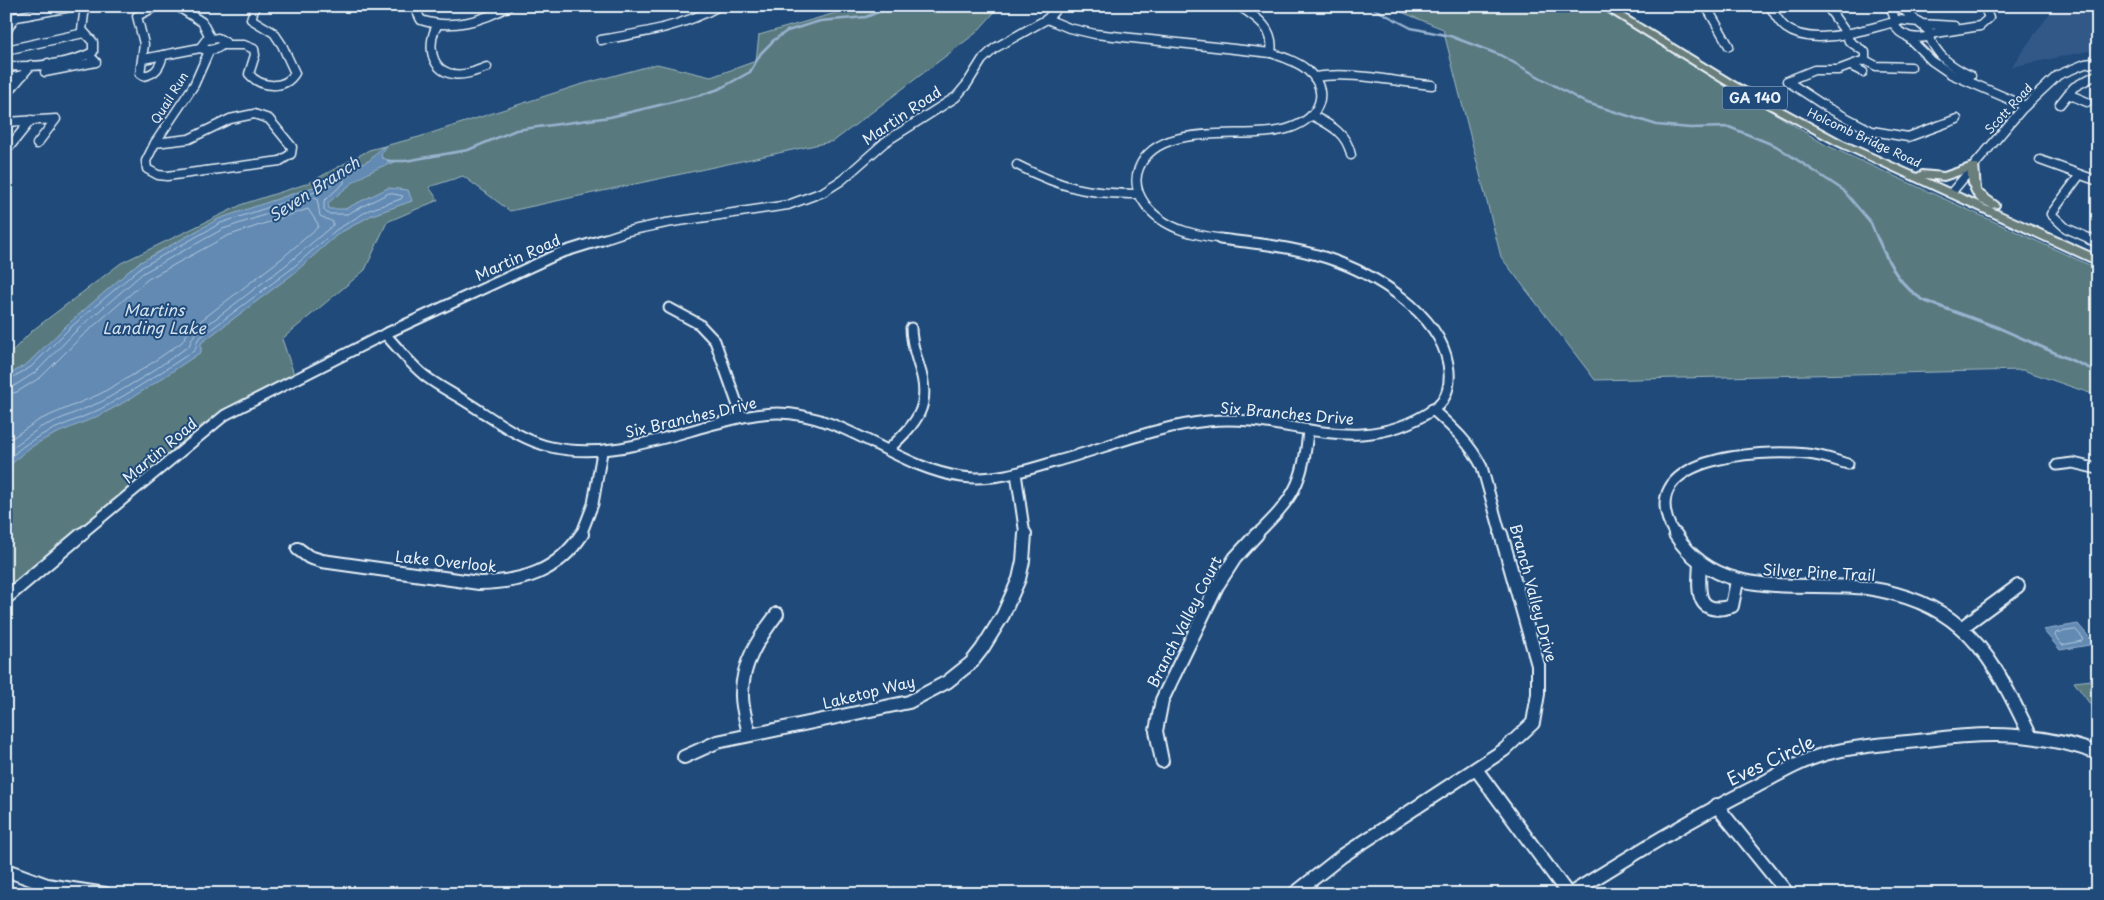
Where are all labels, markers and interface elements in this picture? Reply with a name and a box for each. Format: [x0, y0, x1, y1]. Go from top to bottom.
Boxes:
street label: Quail Run [146, 68, 192, 127]
street label: Scott Road [1980, 79, 2036, 138]
street label: Martin Road [857, 80, 945, 150]
road number: GA 140 [1722, 86, 1788, 110]
street label: Holcomb Bridge Road [1804, 103, 1924, 171]
water label: Seven Branch [263, 149, 364, 227]
street label: Martin Road [471, 228, 564, 286]
water label: Martins Landing Lake [102, 297, 207, 339]
street label: Six Branches Drive [623, 390, 759, 443]
street label: Six Branches Drive [1219, 395, 1355, 430]
street label: Martin Road [117, 412, 201, 488]
street label: Branch Valley Drive [1505, 521, 1564, 664]
street label: Lake Overlook [394, 544, 498, 577]
street label: Branch Valley Court [1141, 552, 1227, 691]
street label: Silver Pine Trail [1762, 557, 1876, 586]
street label: Laketop Way [820, 669, 917, 714]
street label: Eves Circle [1722, 728, 1819, 792]

